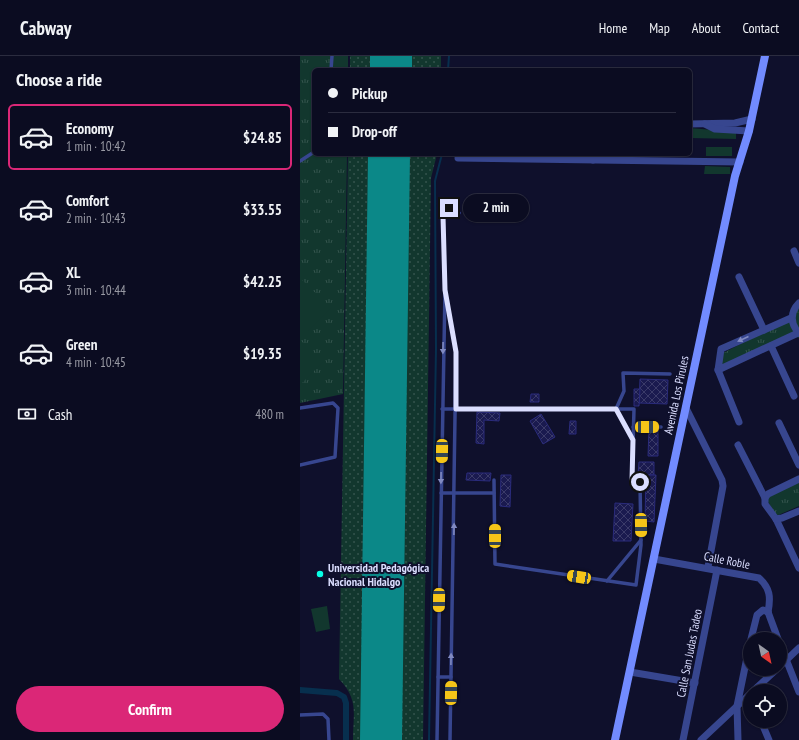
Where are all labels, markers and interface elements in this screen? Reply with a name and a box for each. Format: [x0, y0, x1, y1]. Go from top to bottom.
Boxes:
text: Cabway [20, 16, 71, 40]
text: Home [599, 19, 627, 37]
text: Map [649, 19, 670, 37]
text: About [692, 19, 721, 37]
text: Contact [743, 19, 779, 37]
text: Choose a ride [16, 68, 102, 91]
text: Pickup [352, 84, 387, 103]
icon: car [18, 119, 54, 155]
text: Economy [66, 119, 114, 138]
text: Drop-off [352, 122, 397, 141]
text: $24.85 [243, 128, 282, 147]
text: 1 min · 10:42 [66, 138, 126, 155]
icon: car [18, 191, 54, 227]
text: Comfort [66, 191, 109, 210]
callout: 2 min [463, 194, 529, 222]
route end [440, 199, 458, 217]
text: 2 min [483, 199, 509, 216]
text: $33.55 [243, 200, 282, 219]
text: 2 min · 10:43 [66, 210, 126, 227]
icon: car [18, 263, 54, 299]
text: XL [66, 263, 80, 282]
text: $42.25 [243, 272, 282, 291]
text: 3 min · 10:44 [66, 282, 126, 299]
icon: car [18, 335, 54, 371]
text: Green [66, 335, 98, 354]
one-way arrow [737, 336, 748, 342]
one-way arrow [440, 342, 446, 355]
text: $19.35 [243, 344, 282, 363]
text: 4 min · 10:45 [66, 354, 126, 371]
street label: Avenida Los Pirules [660, 354, 692, 436]
icon: cash [16, 403, 38, 425]
text: Cash [48, 405, 72, 424]
text: 480 m [255, 406, 284, 423]
car [635, 421, 659, 433]
car [436, 439, 448, 463]
one-way arrow [438, 472, 444, 485]
route start [631, 473, 649, 491]
car [635, 513, 647, 537]
one-way arrow [450, 523, 457, 535]
car [489, 524, 501, 548]
street label: Calle Roble [703, 548, 751, 572]
place label: Universidad Pedagógica Nacional Hidalgo [328, 560, 429, 589]
marker: Universidad Pedagógica Nacional Hidalgo [315, 569, 325, 579]
car [566, 569, 592, 585]
car [433, 588, 445, 612]
street label: Calle San Judas Tadeo [673, 608, 705, 698]
north arrow [743, 632, 787, 676]
map controls [743, 632, 787, 728]
one-way arrow [448, 653, 455, 665]
car [445, 681, 457, 705]
button: locate [743, 684, 787, 728]
button: Confirm [16, 686, 284, 732]

